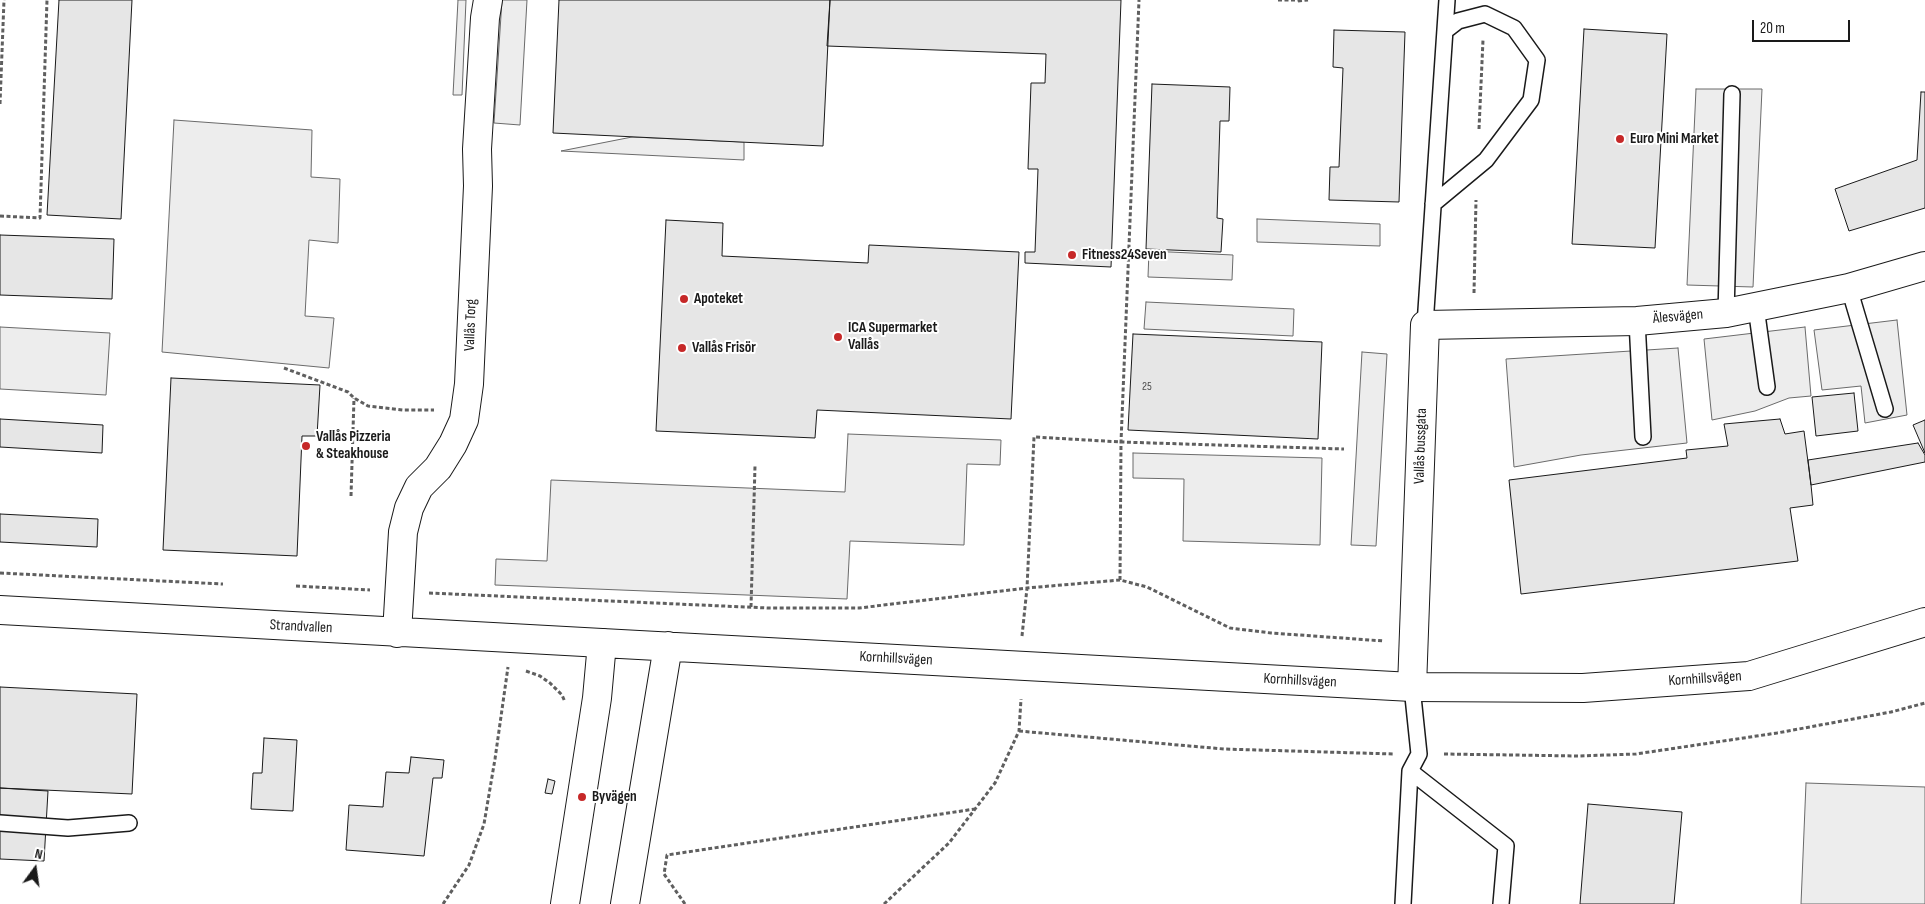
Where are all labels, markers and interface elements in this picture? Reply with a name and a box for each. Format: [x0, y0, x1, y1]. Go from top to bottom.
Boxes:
scale bar [1755, 10, 1852, 42]
text: 20 m [1760, 19, 1785, 38]
place label: Euro Mini Market [1630, 130, 1719, 148]
marker: Euro Mini Market [1614, 133, 1626, 145]
place label: Fitness24Seven [1082, 246, 1167, 264]
marker: Fitness24Seven [1066, 249, 1078, 261]
place label: Apoteket [694, 290, 743, 308]
marker: Apoteket [678, 293, 690, 305]
street label: Vallås Torg [461, 299, 481, 351]
street label: Älesvägen [1652, 306, 1704, 328]
place label: ICA Supermarket Vallås [848, 319, 937, 354]
marker: ICA Supermarket Vallås [832, 331, 844, 343]
place label: Vallås Frisör [692, 339, 756, 357]
marker: Vallås Frisör [676, 342, 688, 354]
house number: 25 [1142, 380, 1152, 394]
street label: Vallås bussgata [1411, 408, 1431, 484]
place label: Vallås Pizzeria & Steakhouse [316, 428, 391, 463]
marker: Vallås Pizzeria & Steakhouse [300, 440, 312, 452]
street label: Strandvallen [269, 616, 333, 638]
street label: Kornhillsvägen [859, 648, 933, 670]
street label: Kornhillsvägen [1668, 667, 1742, 691]
street label: Kornhillsvägen [1263, 670, 1337, 692]
place label: Byvägen [592, 788, 637, 806]
marker: Byvägen [576, 791, 588, 803]
north arrow [10, 844, 60, 894]
text: N [33, 845, 44, 863]

